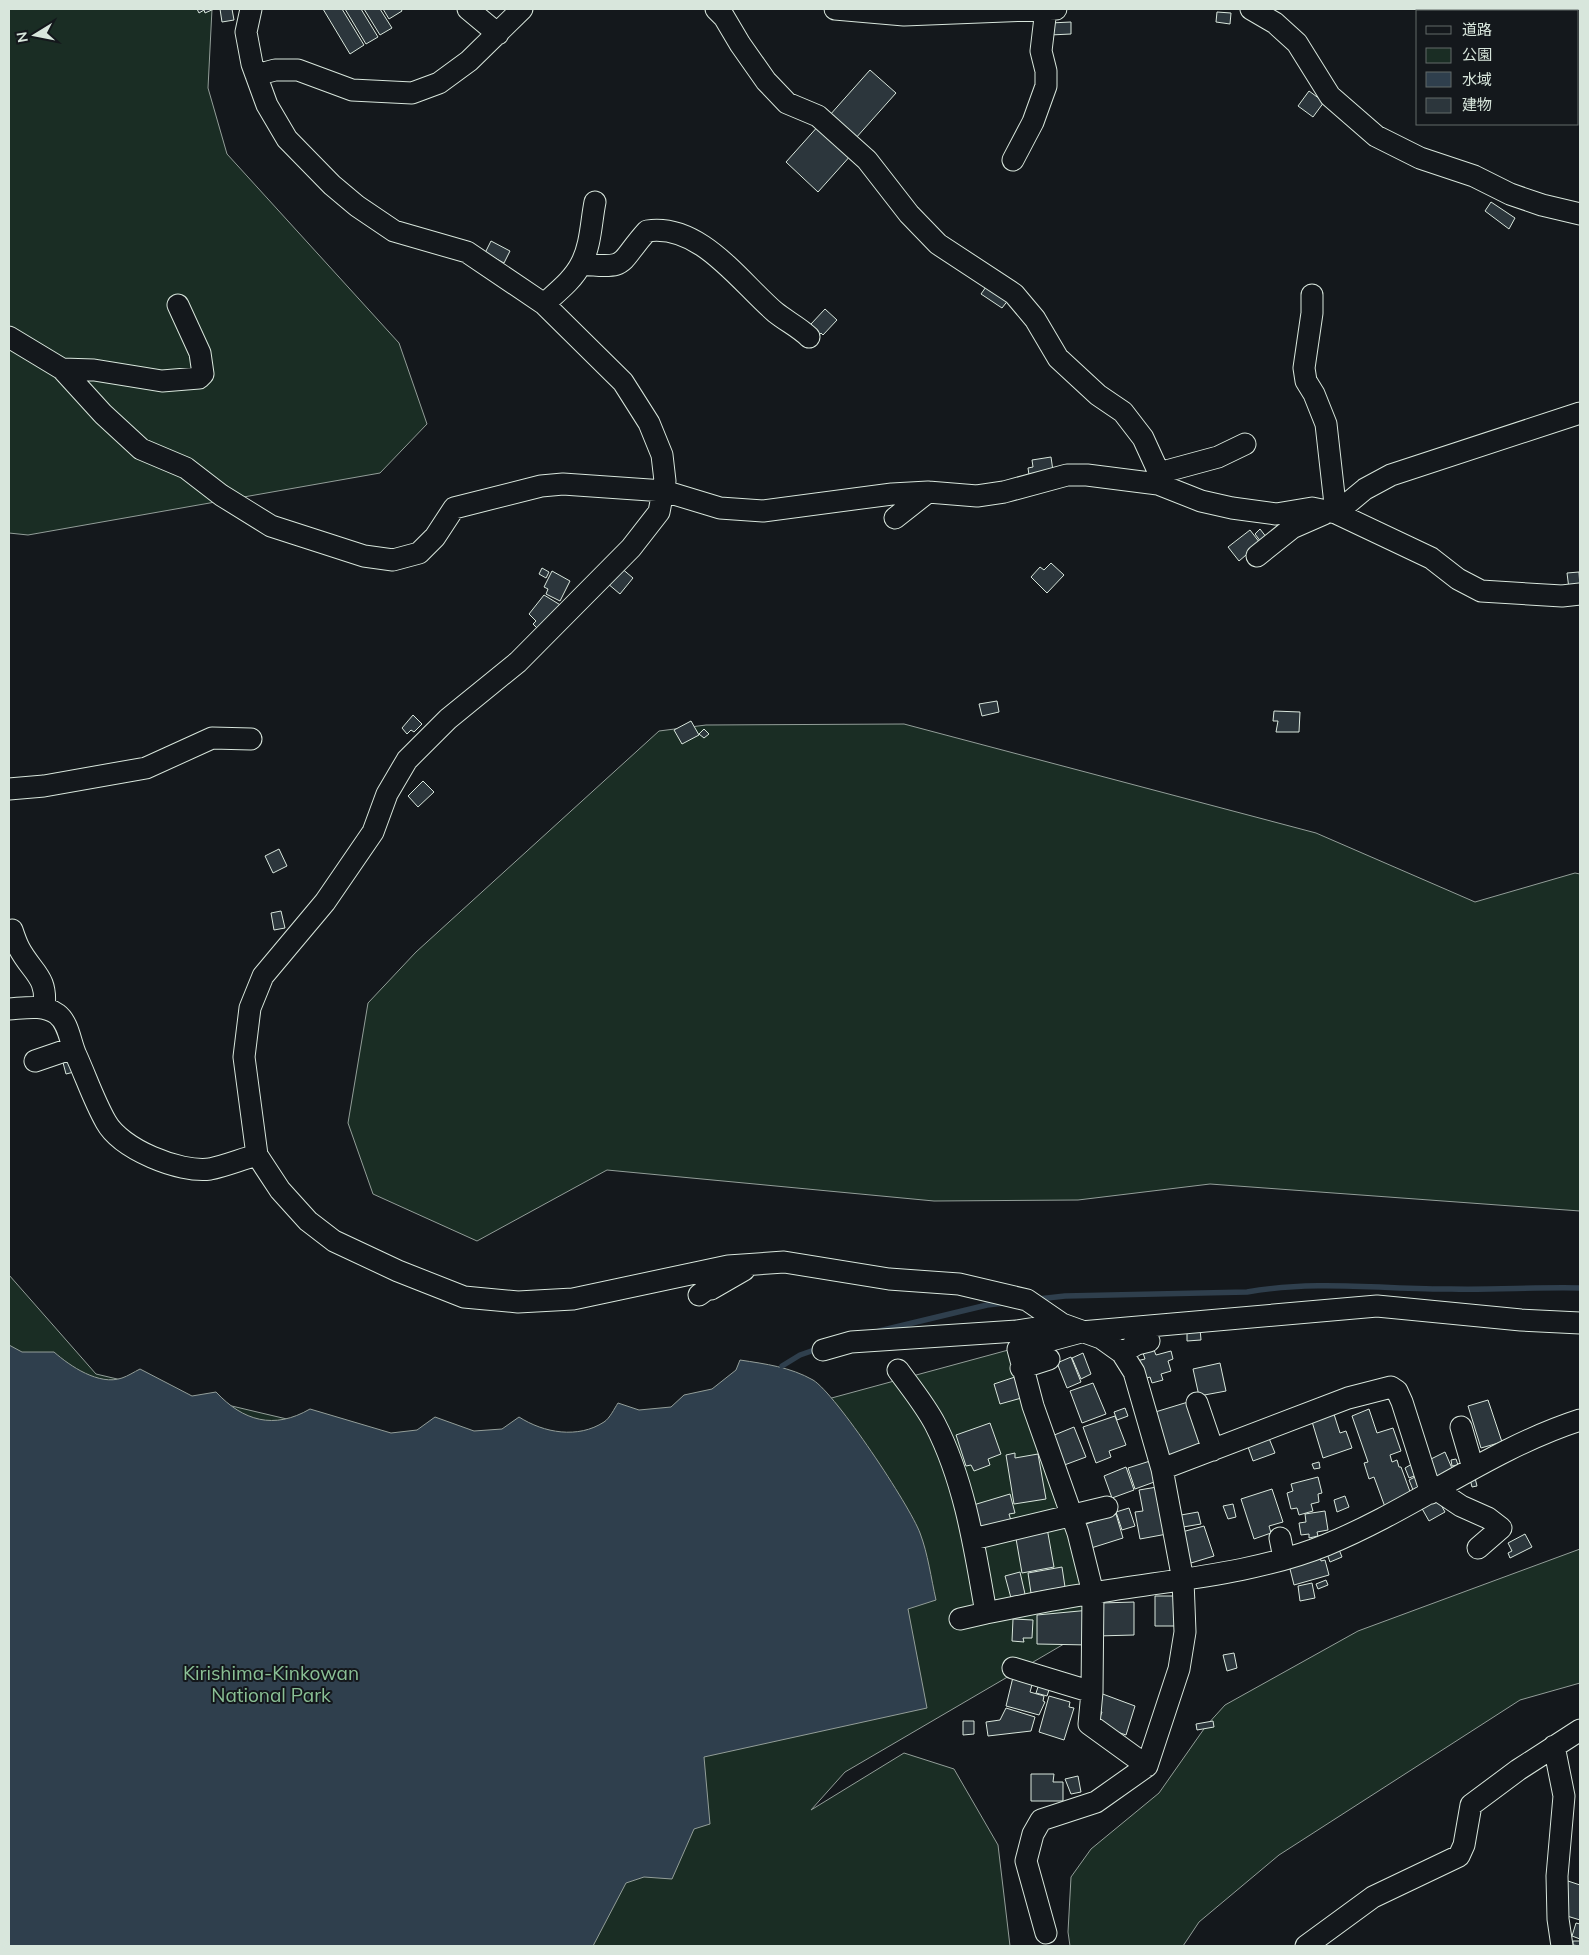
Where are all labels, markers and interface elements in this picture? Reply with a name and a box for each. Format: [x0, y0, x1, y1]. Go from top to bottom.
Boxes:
north arrow [10, 10, 60, 60]
legend [1416, 10, 1579, 125]
text: 道路 [1462, 20, 1492, 39]
text: N [12, 30, 32, 44]
text: 公園 [1462, 45, 1492, 64]
text: 水域 [1462, 70, 1492, 89]
text: 建物 [1462, 95, 1492, 114]
park label: Kirishima-Kinkowan National Park [183, 1661, 359, 1707]

